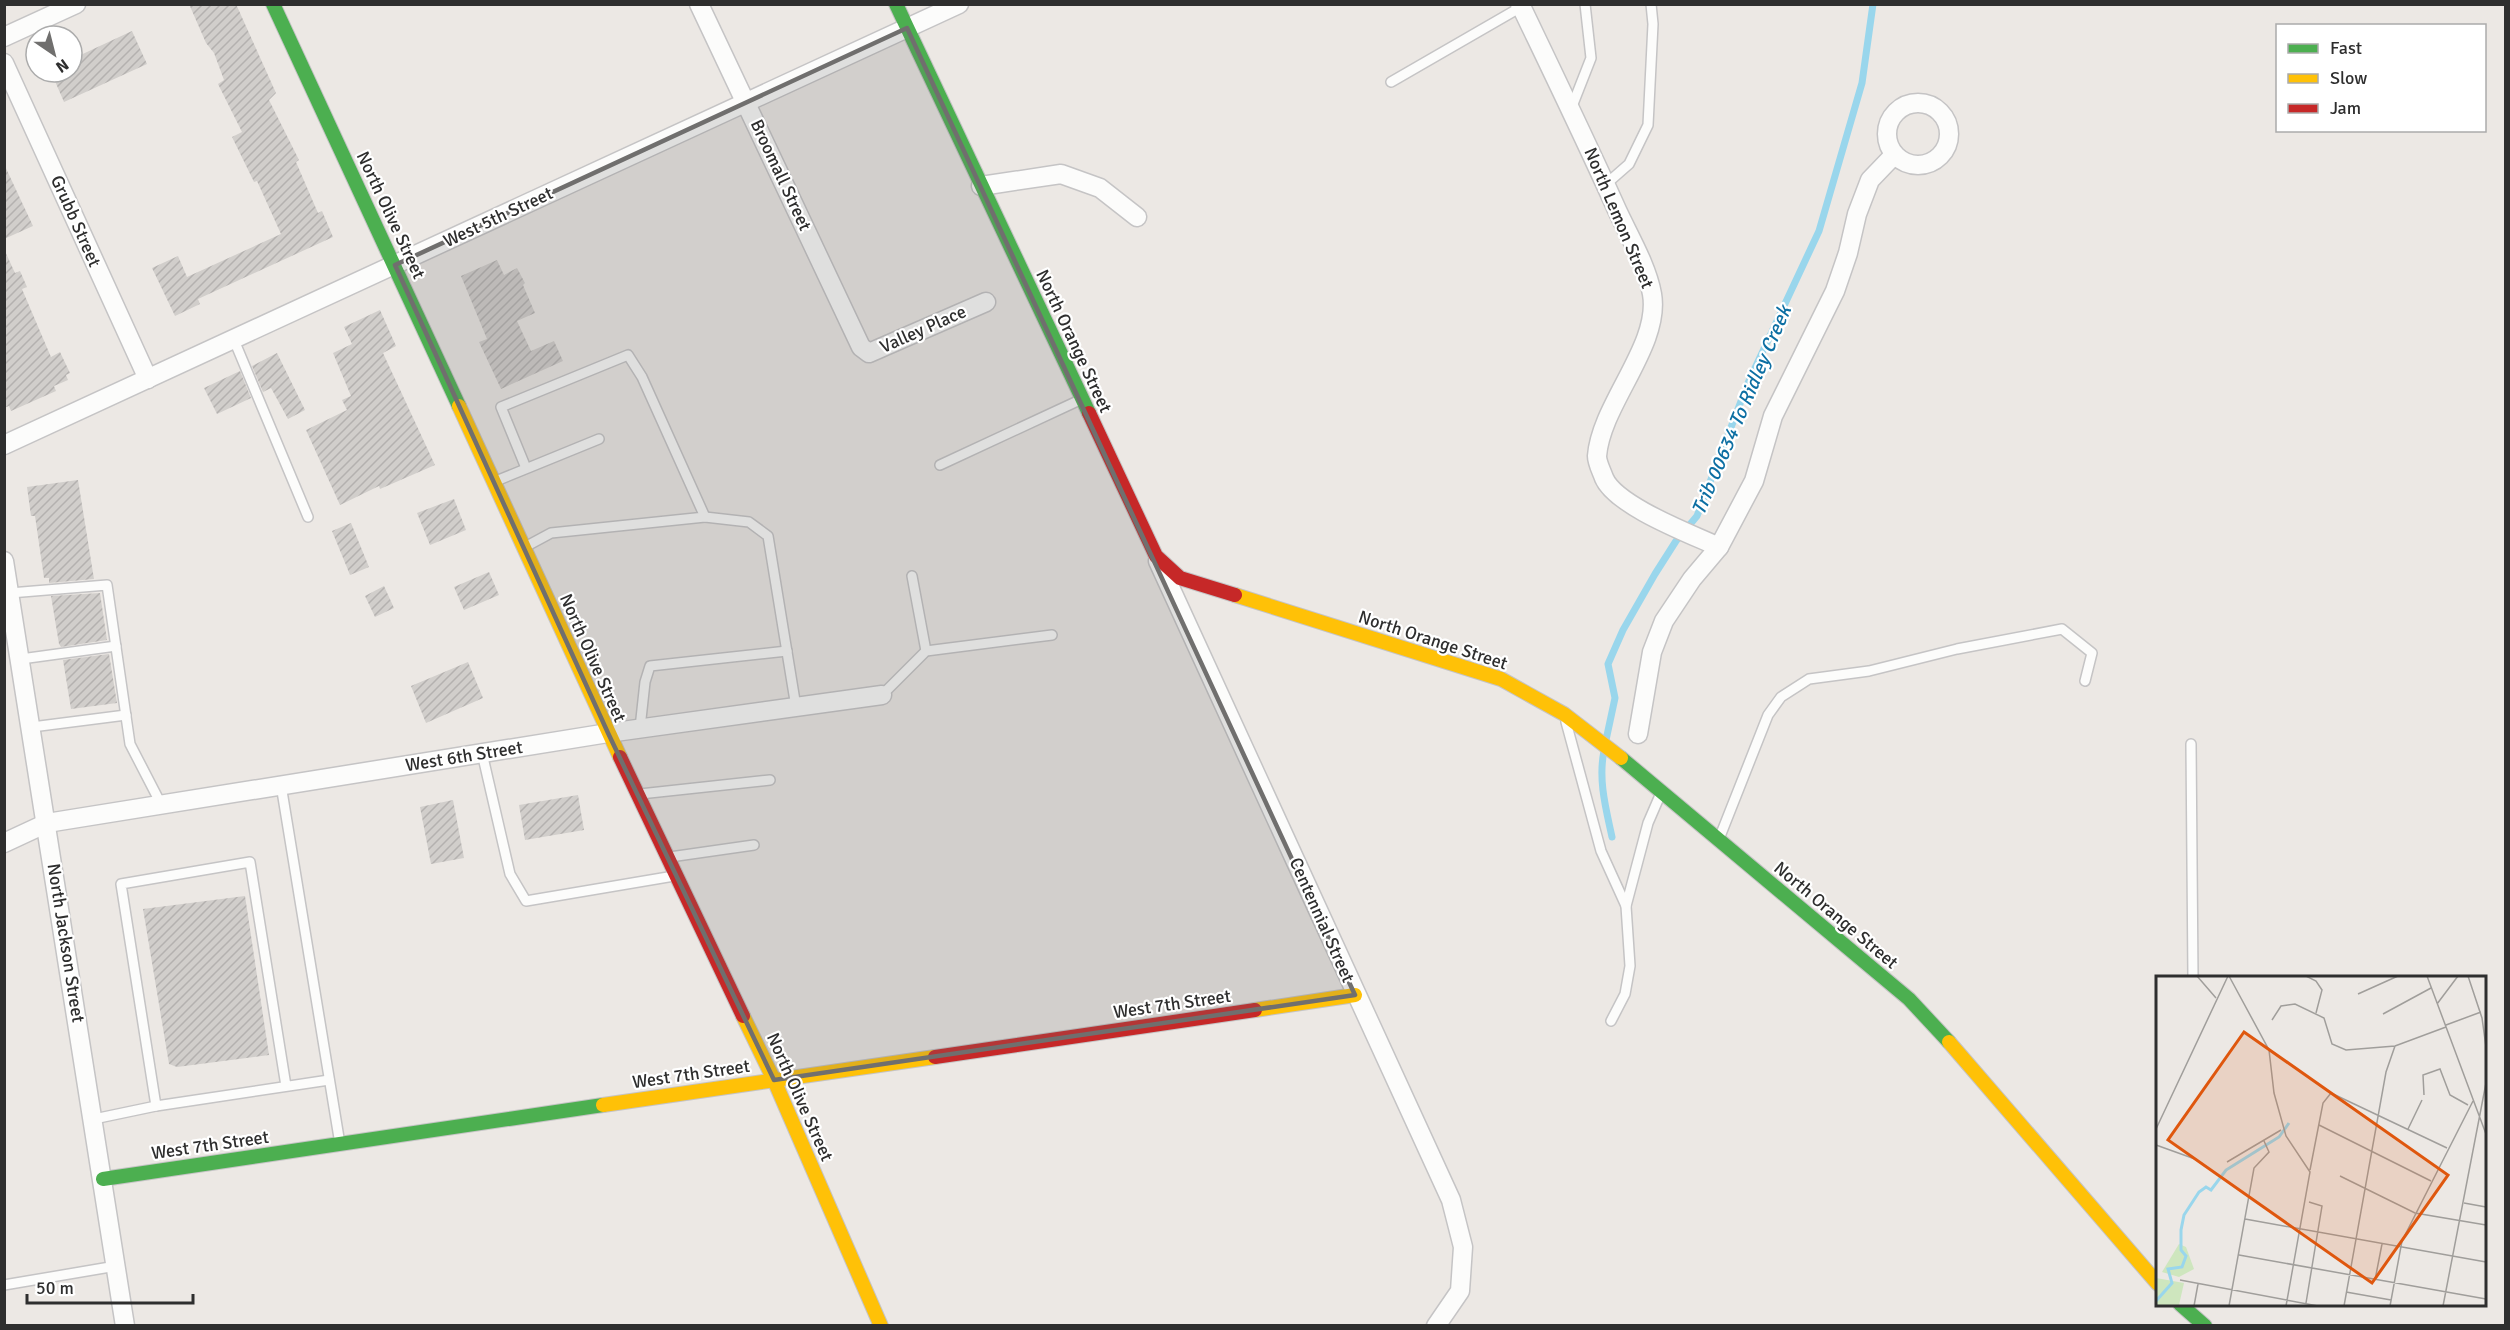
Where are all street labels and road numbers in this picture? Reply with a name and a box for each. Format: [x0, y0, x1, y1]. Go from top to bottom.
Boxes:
street label: Broomall Street [746, 116, 816, 234]
street label: North Lemon Street [1579, 144, 1659, 292]
street label: North Olive Street [352, 148, 430, 282]
street label: Grubb Street [46, 172, 106, 270]
street label: West 5th Street [440, 182, 556, 252]
street label: North Orange Street [1031, 266, 1117, 416]
street label: Valley Place [876, 300, 970, 358]
street label: North Olive Street [555, 590, 631, 726]
street label: North Orange Street [1356, 606, 1510, 674]
street label: West 6th Street [404, 736, 524, 776]
street label: Centennial Street [1285, 854, 1359, 986]
street label: North Orange Street [1769, 857, 1903, 973]
street label: North Jackson Street [43, 862, 89, 1024]
street label: West 7th Street [1112, 985, 1232, 1023]
street label: North Olive Street [762, 1029, 838, 1165]
street label: West 7th Street [631, 1055, 751, 1093]
street label: West 7th Street [150, 1126, 270, 1164]

